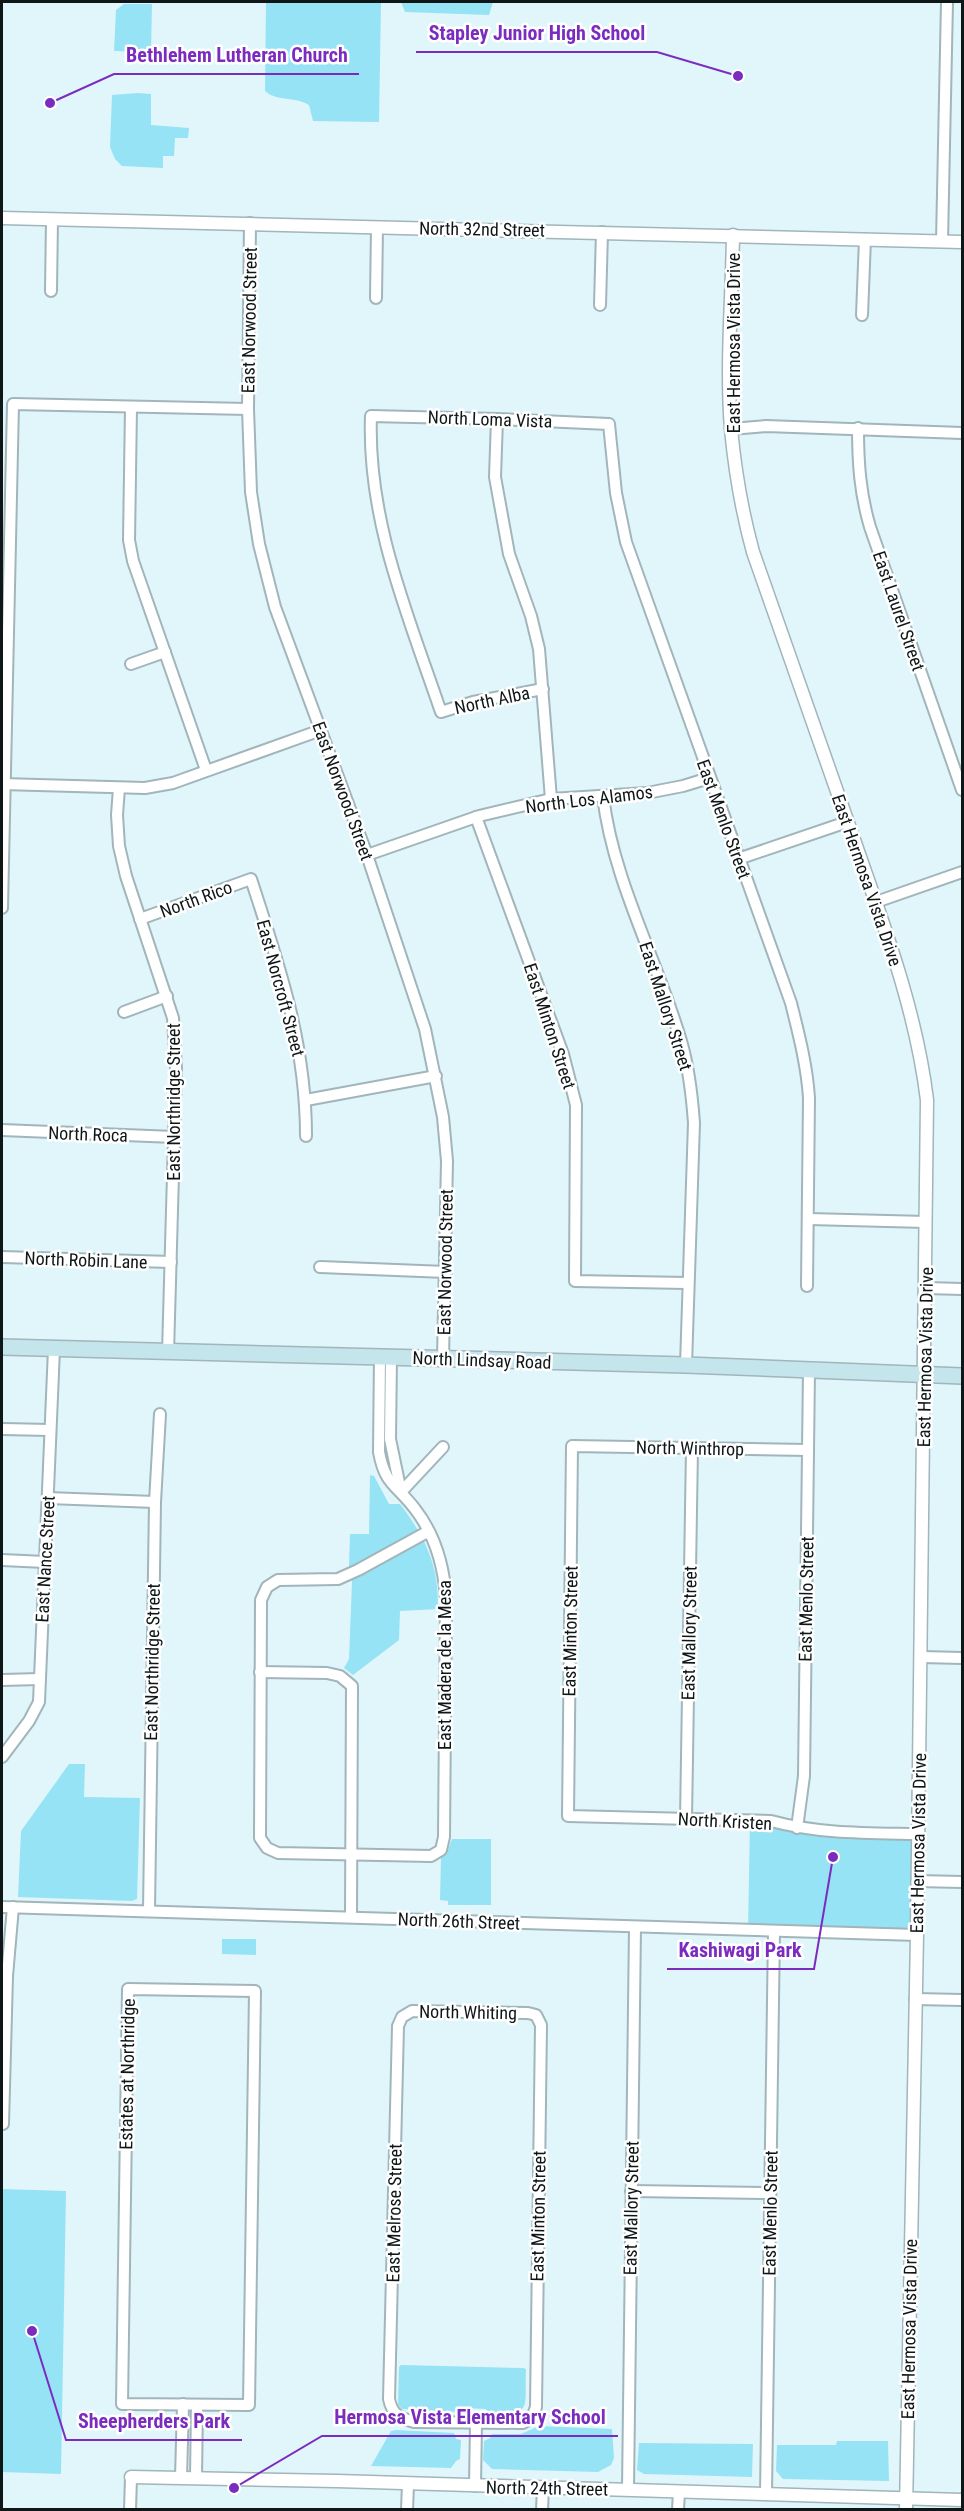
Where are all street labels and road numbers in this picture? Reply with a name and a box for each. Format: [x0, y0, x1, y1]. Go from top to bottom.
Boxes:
street label: North 32nd Street [419, 217, 545, 241]
street label: East Norwood Street [237, 247, 261, 393]
street label: East Hermosa Vista Drive [723, 253, 744, 433]
street label: North Loma Vista [427, 406, 553, 432]
street label: East Laurel Street [869, 548, 929, 674]
street label: North Alba [453, 682, 531, 718]
street label: East Norwood Street [308, 719, 378, 863]
street label: East Menlo Street [693, 756, 755, 882]
street label: North Los Alamos [524, 781, 654, 817]
street label: East Hermosa Vista Drive [828, 791, 906, 969]
street label: North Rico [157, 876, 235, 922]
street label: East Norcroft Street [253, 917, 309, 1059]
street label: East Mallory Street [635, 939, 697, 1073]
street label: East Minton Street [520, 961, 580, 1091]
street label: East Northridge Street [163, 1023, 184, 1181]
street label: North Roca [48, 1122, 128, 1146]
street label: East Norwood Street [433, 1189, 457, 1335]
street label: North Robin Lane [24, 1247, 148, 1273]
street label: East Hermosa Vista Drive [913, 1267, 937, 1447]
street label: North Lindsay Road [412, 1347, 552, 1373]
street label: North Winthrop [636, 1437, 744, 1459]
street label: East Nance Street [31, 1495, 59, 1623]
street label: East Menlo Street [794, 1536, 818, 1662]
street label: East Minton Street [558, 1565, 582, 1697]
street label: East Mallory Street [677, 1566, 701, 1700]
street label: East Madera de la Mesa [434, 1580, 455, 1750]
street label: East Northridge Street [140, 1583, 164, 1741]
street label: East Hermosa Vista Drive [906, 1753, 930, 1933]
street label: North Kristen [677, 1808, 773, 1834]
street label: North 26th Street [397, 1908, 521, 1934]
street label: Estates at Northridge [115, 1998, 139, 2150]
street label: North Whiting [419, 2001, 517, 2023]
street label: East Mallory Street [619, 2141, 643, 2275]
street label: East Melrose Street [382, 2143, 406, 2283]
street label: East Minton Street [526, 2150, 550, 2282]
street label: East Menlo Street [758, 2150, 782, 2276]
street label: East Hermosa Vista Drive [897, 2239, 921, 2419]
street label: North 24th Street [486, 2476, 608, 2500]

